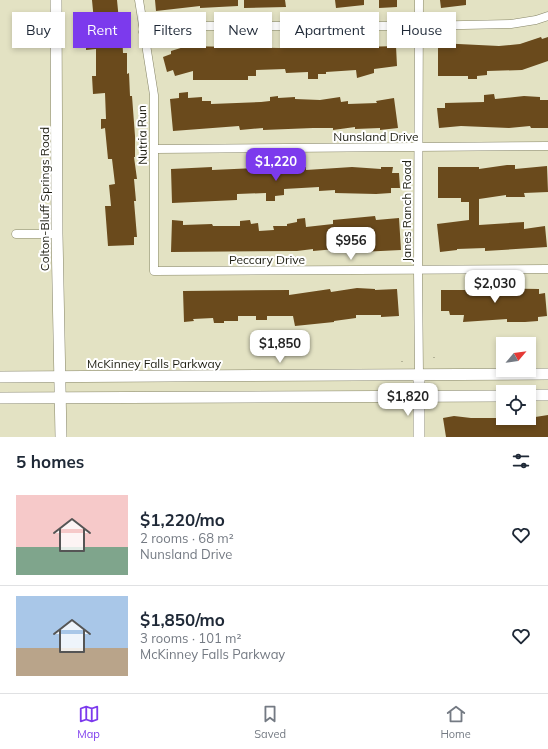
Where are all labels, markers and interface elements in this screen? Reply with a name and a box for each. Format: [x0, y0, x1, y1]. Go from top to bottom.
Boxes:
chip: Buy [12, 12, 65, 48]
chip: Rent [73, 12, 131, 48]
chip: Filters [139, 12, 206, 48]
chip: New [214, 12, 272, 48]
chip: Apartment [280, 12, 379, 48]
chip: House [387, 12, 456, 48]
street label: Nutria Run [134, 105, 150, 165]
street label: Colton-Bluff Springs Road [37, 127, 52, 271]
street label: Nunsland Drive [333, 129, 419, 144]
pin: $1,220 [243, 148, 309, 182]
text: $1,220 [255, 153, 297, 169]
street label: Janes Ranch Road [399, 160, 414, 262]
pin: $956 [327, 227, 375, 261]
text: $956 [335, 232, 367, 248]
street label: Peccary Drive [229, 252, 305, 267]
pin: $2,030 [462, 270, 528, 304]
text: $2,030 [474, 275, 516, 291]
pin: $1,850 [247, 330, 313, 364]
text: $1,850 [259, 335, 301, 351]
north arrow [496, 337, 536, 377]
map controls [496, 337, 536, 425]
street label: McKinney Falls Parkway [87, 356, 222, 371]
pin: $1,820 [375, 383, 441, 417]
button: locate [496, 385, 536, 425]
text: $1,820 [387, 388, 429, 404]
icon: filters [510, 450, 532, 472]
text: 5 homes [16, 451, 84, 472]
text: $1,220/mo [140, 509, 225, 530]
icon: home [48, 511, 96, 559]
icon: heart [510, 524, 532, 546]
text: 2 rooms · 68 m² [140, 530, 234, 546]
text: Nunsland Drive [140, 546, 232, 562]
text: $1,850/mo [140, 609, 225, 630]
icon: home [48, 612, 96, 660]
icon: heart [510, 625, 532, 647]
text: 3 rooms · 101 m² [140, 630, 241, 646]
text: McKinney Falls Parkway [140, 646, 285, 662]
tab: Map [77, 703, 100, 741]
tab: Saved [254, 703, 286, 741]
tab: Home [440, 703, 471, 741]

